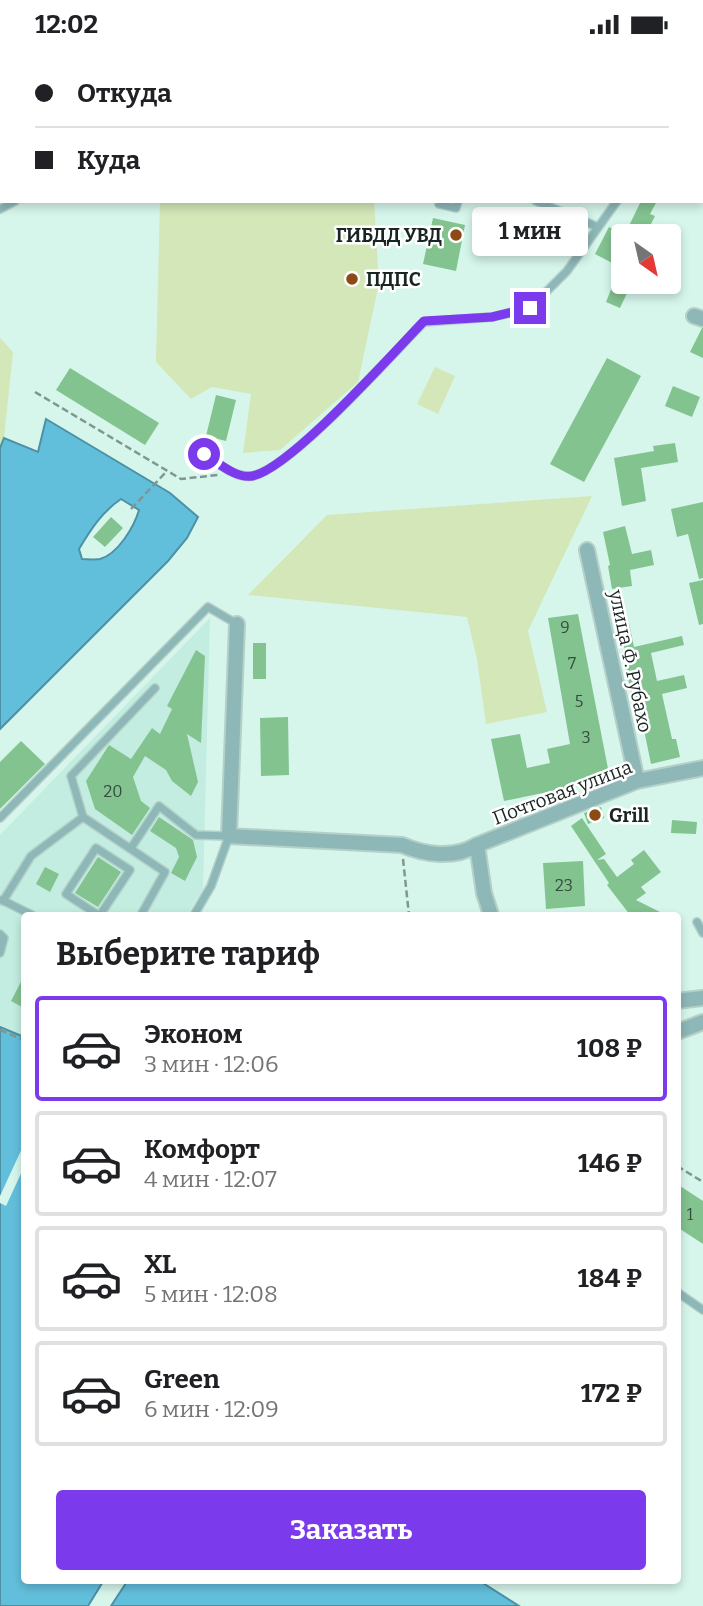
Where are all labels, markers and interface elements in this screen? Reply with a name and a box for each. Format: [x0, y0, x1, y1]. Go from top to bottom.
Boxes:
text: 12:02 [35, 9, 98, 40]
text: Откуда [77, 78, 172, 109]
text: Куда [77, 145, 140, 176]
callout: 1 мин [472, 207, 588, 255]
text: 1 мин [499, 217, 561, 245]
place label: ГИБДД УВД [336, 224, 442, 247]
north arrow [611, 224, 681, 294]
map controls [611, 224, 681, 294]
marker: ГИБДД УВД [448, 227, 464, 243]
place label: ПДПС [366, 268, 421, 291]
marker: ПДПС [344, 271, 360, 287]
route end [514, 292, 546, 324]
route start [188, 438, 220, 470]
street label: улица Ф. Рубахо [604, 587, 657, 735]
house number: 9 [560, 618, 570, 637]
house number: 7 [568, 654, 576, 673]
house number: 5 [575, 692, 583, 711]
house number: 3 [581, 728, 591, 747]
street label: Почтовая улица [489, 755, 636, 830]
house number: 20 [104, 782, 122, 801]
place label: Grill [609, 804, 649, 827]
marker: Grill [587, 807, 603, 823]
house number: 23 [555, 876, 573, 895]
text: Выберите тариф [56, 935, 320, 973]
icon: car [60, 1017, 123, 1080]
text: Эконом [144, 1019, 243, 1050]
text: 108 ₽ [577, 1033, 642, 1064]
text: 3 мин · 12:06 [144, 1050, 278, 1078]
icon: car [60, 1132, 123, 1195]
text: Комфорт [144, 1134, 260, 1165]
text: 146 ₽ [578, 1148, 642, 1179]
text: 4 мин · 12:07 [144, 1165, 277, 1193]
house number: 1 [687, 1205, 694, 1224]
icon: car [60, 1247, 123, 1310]
text: XL [144, 1249, 176, 1280]
text: 184 ₽ [578, 1263, 642, 1294]
text: 5 мин · 12:08 [144, 1280, 278, 1308]
icon: car [60, 1362, 123, 1425]
text: Green [144, 1364, 220, 1395]
text: 172 ₽ [581, 1378, 642, 1409]
text: 6 мин · 12:09 [144, 1395, 279, 1423]
button: Заказать [56, 1490, 646, 1570]

